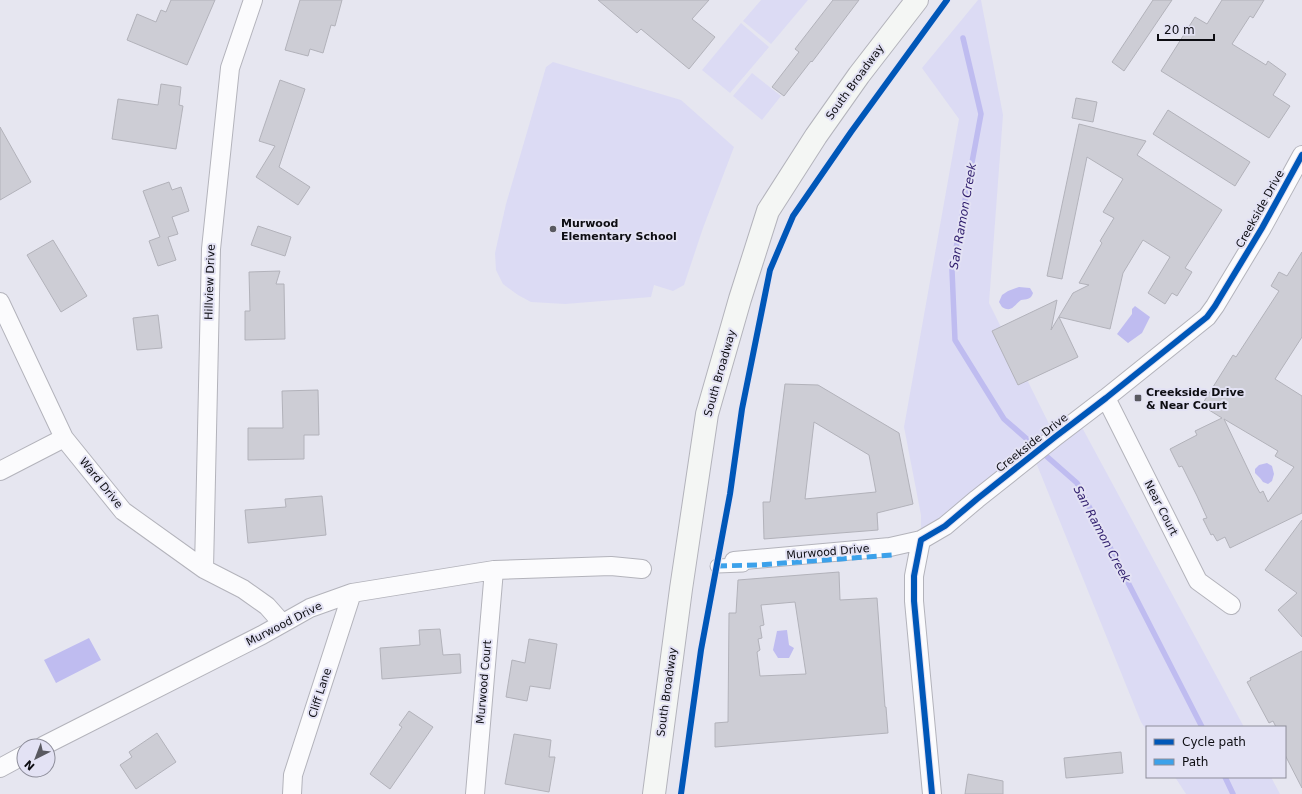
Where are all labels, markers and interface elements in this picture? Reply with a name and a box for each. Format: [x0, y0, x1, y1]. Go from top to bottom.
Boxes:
scale bar [1158, 16, 1214, 42]
text: 20 m [1164, 23, 1195, 37]
street label: South Broadway [823, 41, 887, 122]
water label: San Ramon Creek [947, 161, 979, 270]
street label: Creekside Drive [1233, 168, 1287, 250]
place label: Murwood Elementary School [561, 217, 677, 243]
marker: Murwood Elementary School [548, 224, 558, 234]
street label: Hillview Drive [202, 244, 218, 320]
street label: South Broadway [701, 327, 739, 418]
place label: Creekside Drive & Near Court [1146, 386, 1244, 412]
marker: Creekside Drive & Near Court [1133, 393, 1143, 403]
street label: Creekside Drive [994, 411, 1071, 475]
street label: Ward Drive [77, 455, 125, 511]
street label: Near Court [1142, 478, 1181, 538]
water label: San Ramon Creek [1071, 483, 1134, 586]
street label: Murwood Drive [786, 542, 870, 562]
street label: Murwood Drive [244, 599, 324, 649]
street label: Murwood Court [474, 639, 494, 724]
street label: South Broadway [654, 646, 680, 737]
street label: Cliff Lane [306, 666, 334, 719]
legend [1146, 726, 1286, 778]
text: Cycle path [1182, 735, 1246, 749]
north arrow [16, 738, 56, 778]
text: Path [1182, 755, 1208, 769]
text: N [22, 757, 37, 773]

